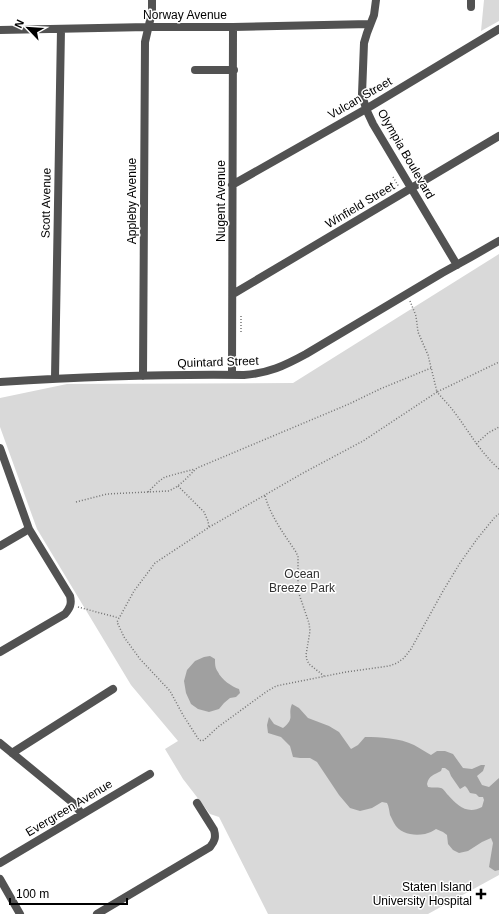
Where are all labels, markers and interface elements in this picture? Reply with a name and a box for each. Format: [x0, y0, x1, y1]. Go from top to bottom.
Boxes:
north arrow [8, 8, 48, 48]
street label: Norway Avenue [143, 8, 227, 22]
text: N [12, 18, 26, 30]
street label: Vulcan Street [325, 74, 395, 122]
street label: Olympia Boulevard [375, 107, 437, 201]
street label: Appleby Avenue [125, 157, 139, 244]
street label: Nugent Avenue [214, 160, 228, 242]
street label: Scott Avenue [38, 167, 54, 238]
street label: Winfield Street [323, 179, 398, 231]
street label: Quintard Street [177, 354, 260, 370]
park label: Ocean Breeze Park [269, 567, 336, 595]
street label: Evergreen Avenue [23, 776, 115, 839]
scale bar [10, 880, 127, 906]
place label: Staten Island University Hospital [373, 880, 472, 908]
text: 100 m [16, 887, 49, 901]
marker: Staten Island University Hospital [475, 888, 487, 900]

